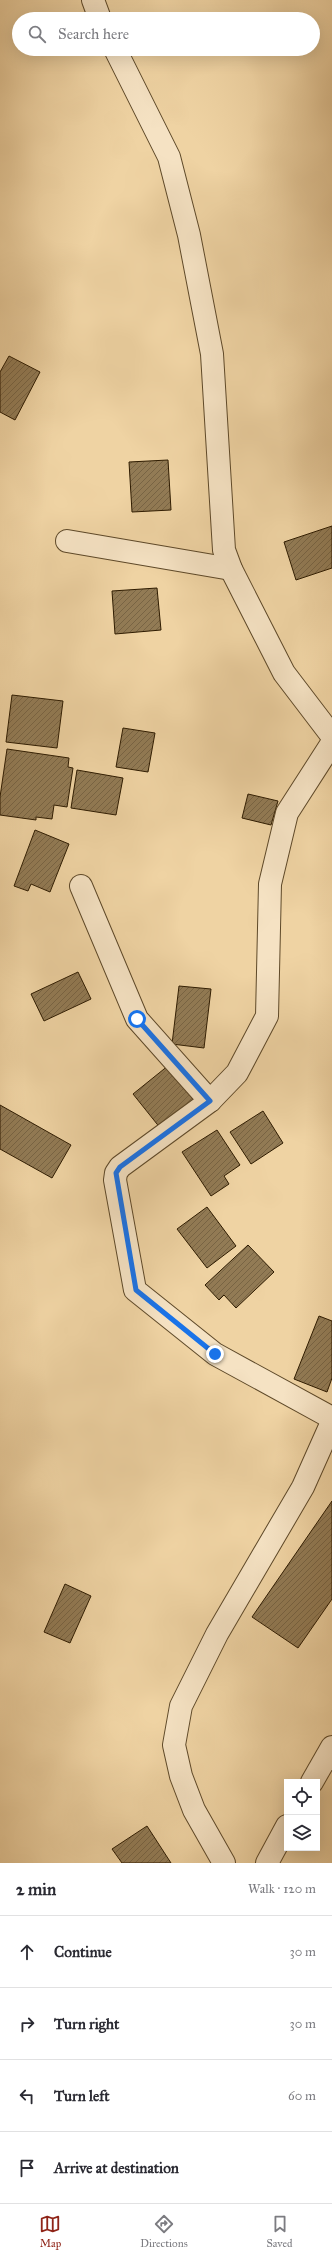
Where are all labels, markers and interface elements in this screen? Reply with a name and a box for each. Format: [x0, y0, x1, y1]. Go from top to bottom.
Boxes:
search box [12, 12, 320, 56]
icon: search [26, 23, 48, 45]
text: Search here [58, 25, 129, 43]
route start [128, 1010, 146, 1028]
route end [206, 1345, 224, 1363]
map controls [284, 1779, 320, 1851]
button: locate [284, 1779, 320, 1815]
button: layers [284, 1815, 320, 1851]
text: 2 min [16, 1879, 56, 1900]
text: Walk · 120 m [248, 1881, 316, 1897]
icon: ahead [16, 1941, 38, 1963]
text: Continue [54, 1943, 112, 1961]
text: 30 m [290, 1944, 316, 1960]
icon: right [16, 2013, 38, 2035]
text: Turn right [54, 2015, 119, 2033]
text: 30 m [290, 2016, 316, 2032]
icon: left [16, 2085, 38, 2107]
text: Turn left [54, 2087, 110, 2105]
text: 60 m [288, 2088, 316, 2104]
icon: arrive [16, 2157, 38, 2179]
text: Arrive at destination [54, 2159, 179, 2177]
tab: Map [39, 2213, 61, 2250]
tab: Directions [140, 2213, 188, 2250]
tab: Saved [266, 2213, 293, 2250]

